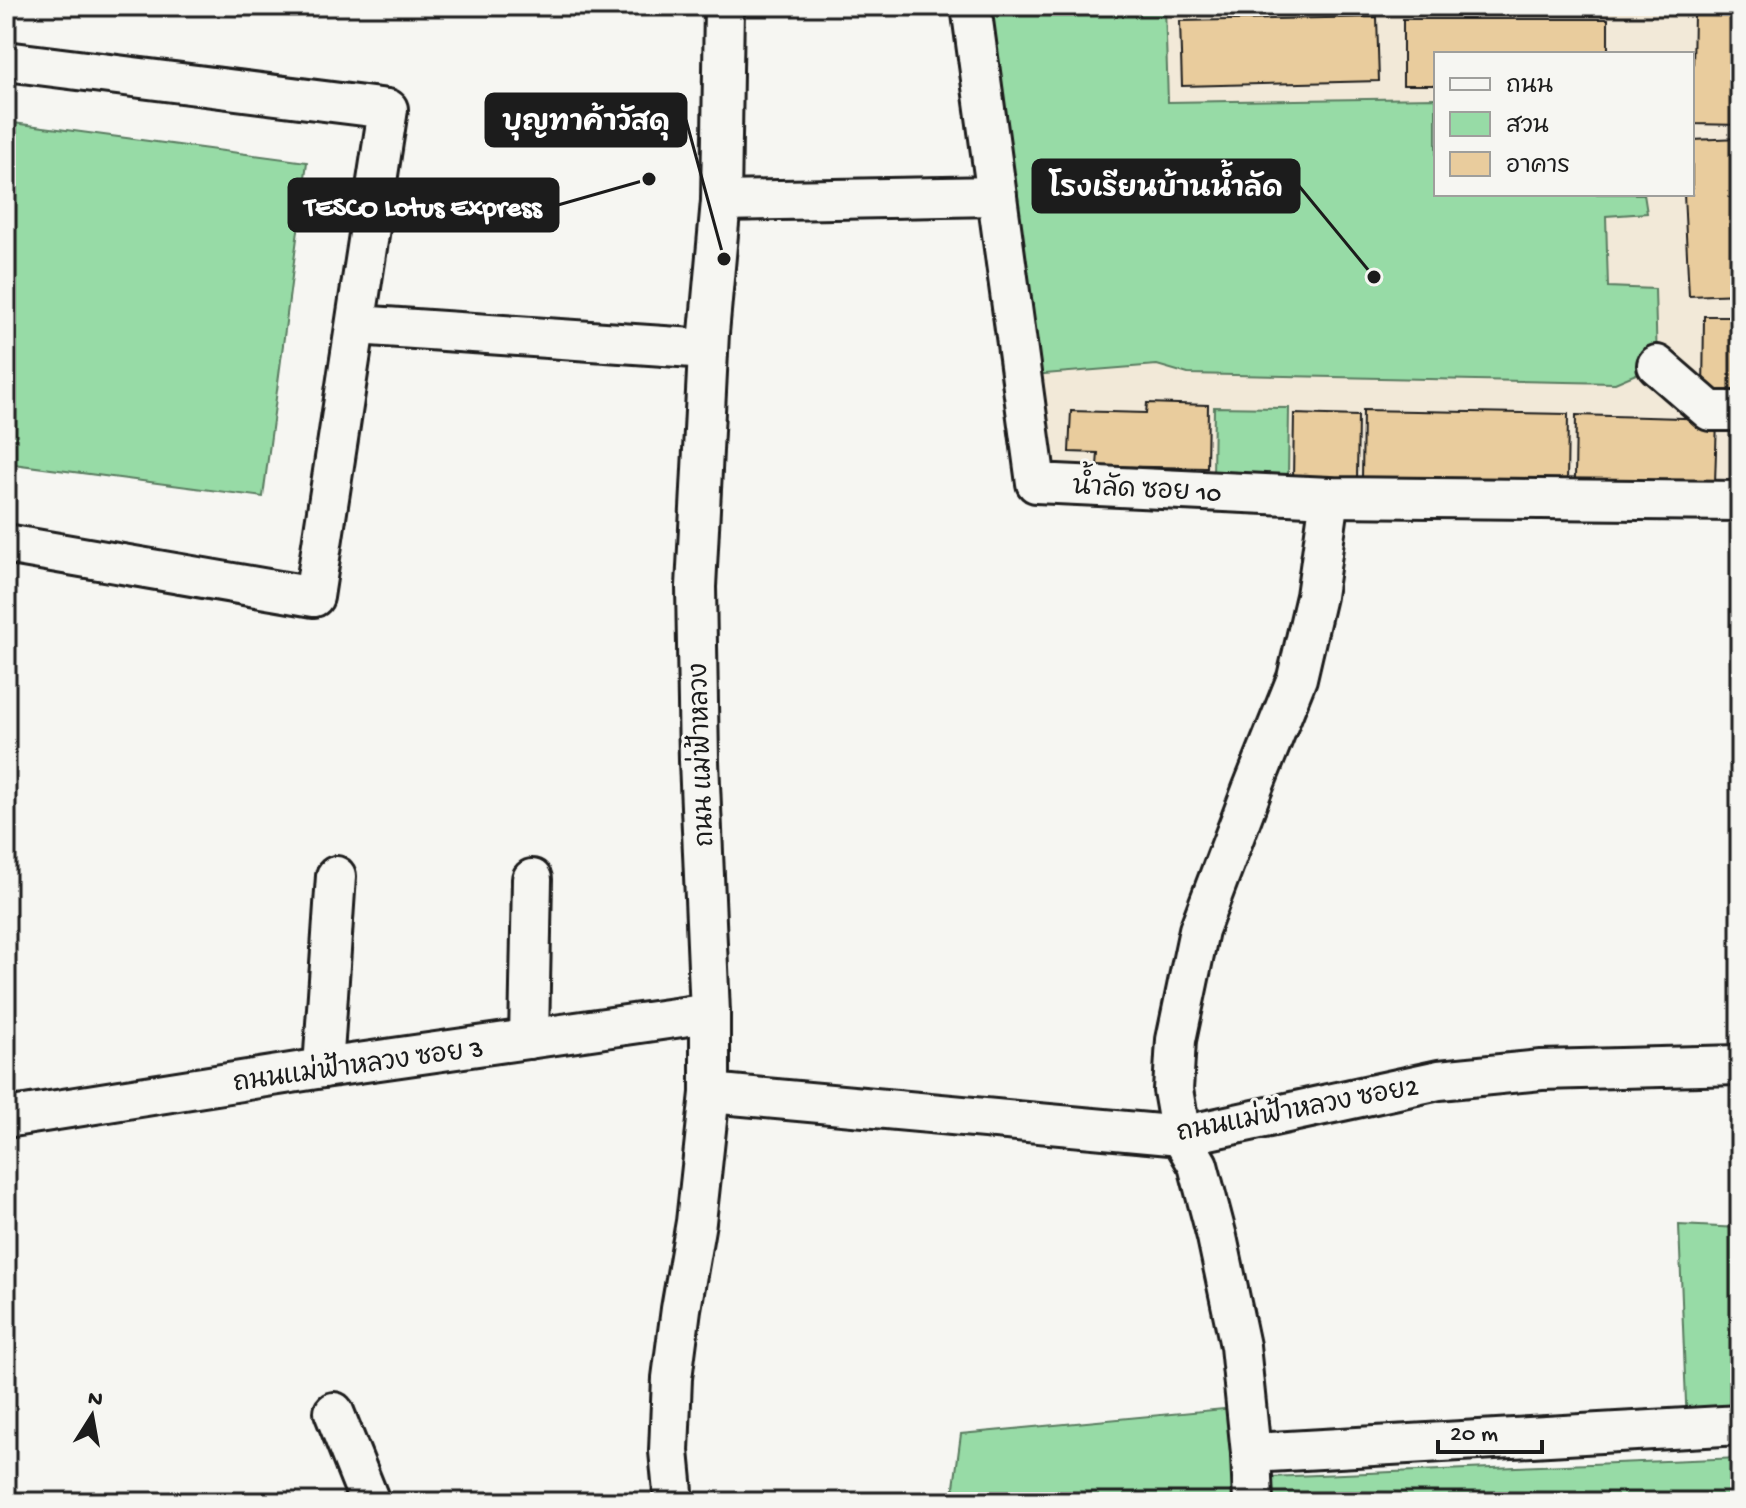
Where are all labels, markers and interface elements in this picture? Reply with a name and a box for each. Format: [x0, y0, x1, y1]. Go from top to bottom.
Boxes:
legend [1434, 52, 1694, 196]
text: ถนน [1506, 73, 1553, 102]
callout: บุญทาค้าวัสดุ [486, 94, 686, 146]
text: บุญทาค้าวัสดุ [502, 102, 670, 141]
text: สวน [1506, 113, 1549, 142]
text: อาคาร [1506, 153, 1570, 182]
text: โรงเรียนบ้านน้ำลัด [1048, 159, 1283, 207]
callout: โรงเรียนบ้านน้ำลัด [1033, 160, 1299, 212]
callout: TESCO Lotus Express [289, 179, 558, 231]
text: TESCO Lotus Express [302, 193, 543, 226]
street label: น้ำลัด ซอย 10 [1071, 461, 1223, 512]
street label: ถนน แม่ฟ้าหลวง [681, 662, 723, 847]
street label: ถนนแม่ฟ้าหลวง ซอย 3 [231, 1031, 486, 1101]
street label: ถนนแม่ฟ้าหลวง ซอย2 [1174, 1069, 1422, 1151]
north arrow [52, 1376, 132, 1456]
text: N [86, 1386, 105, 1414]
scale bar [1438, 1404, 1542, 1454]
text: 20 m [1450, 1421, 1498, 1450]

